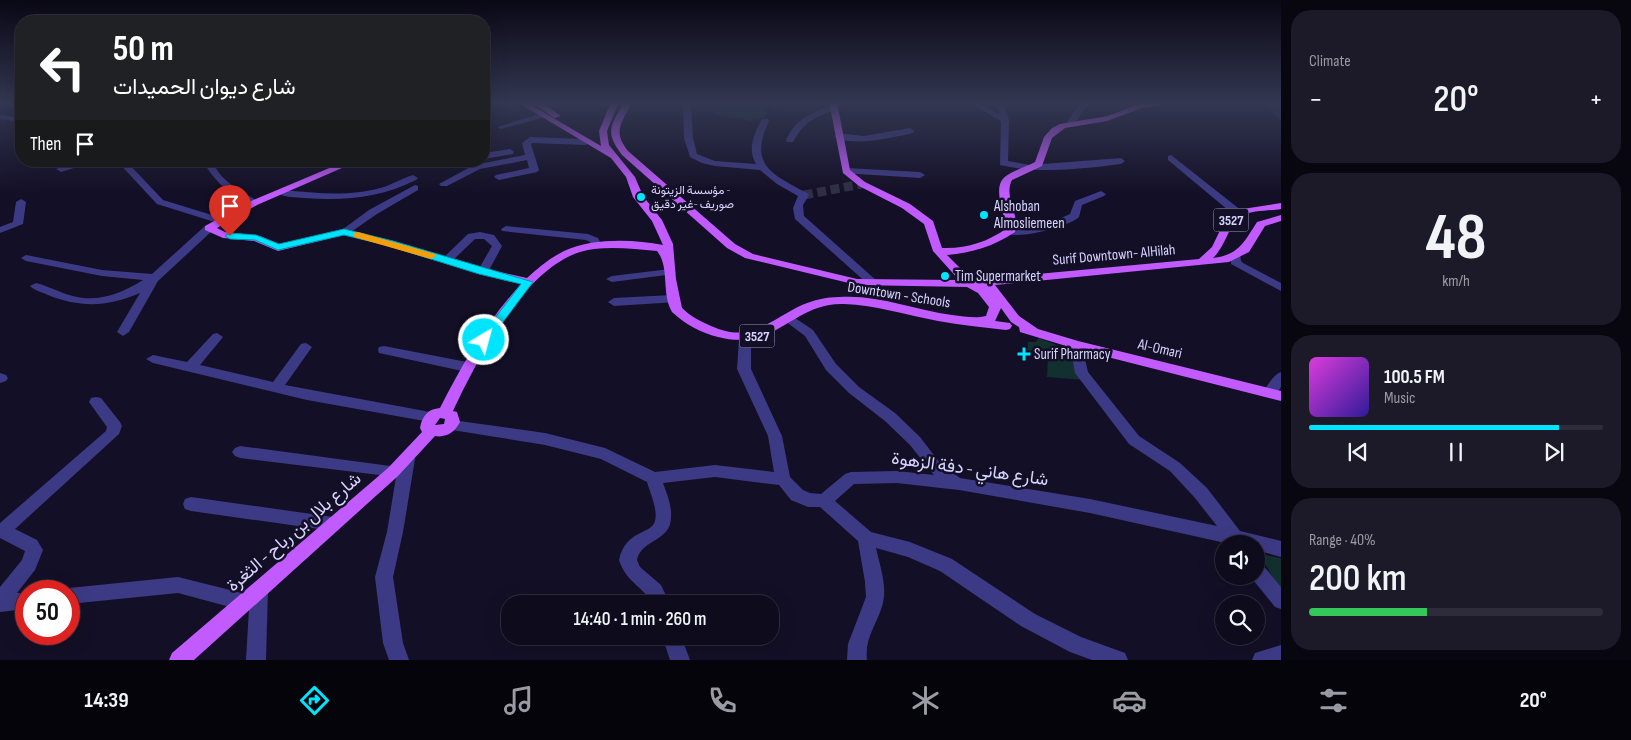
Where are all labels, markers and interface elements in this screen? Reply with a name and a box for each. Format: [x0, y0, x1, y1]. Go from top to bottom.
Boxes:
text: 50 m [113, 28, 174, 71]
icon: left [30, 35, 95, 100]
text: Climate [1309, 52, 1351, 71]
text: شارع ديوان الحميدات [113, 74, 296, 101]
text: 20° [1433, 77, 1479, 122]
text: − [1309, 83, 1323, 116]
text: + [1589, 83, 1603, 116]
icon: arrive [71, 130, 99, 158]
text: Then [30, 133, 61, 156]
place label: مؤسسة الزيتونة - صوريف -غير دقيق [651, 183, 734, 212]
pin [209, 185, 251, 236]
marker: مؤسسة الزيتونة - صوريف -غير دقيق [635, 191, 647, 203]
icon: arrive [216, 192, 244, 220]
place label: Alshoban Almosliemeen [993, 197, 1065, 233]
text: 48 [1426, 200, 1487, 278]
road number: 3527 [1214, 208, 1248, 232]
marker: Alshoban Almosliemeen [978, 209, 990, 221]
street label: Surif Downtown- AlHilah [1052, 240, 1176, 270]
place label: Tim Supermarket [955, 267, 1041, 286]
marker: Tim Supermarket [939, 270, 951, 282]
text: km/h [1442, 272, 1470, 291]
street label: Downtown - Schools [846, 278, 952, 312]
position arrow [457, 313, 509, 365]
road number: 3527 [740, 324, 774, 348]
street label: Al-Omari [1135, 334, 1184, 363]
place label: Surif Pharmacy [1034, 345, 1111, 364]
marker: Surif Pharmacy [1018, 348, 1030, 360]
text: 100.5 FM [1384, 366, 1445, 389]
text: Music [1384, 389, 1415, 408]
icon: previous [1344, 438, 1372, 466]
icon: pause [1442, 438, 1470, 466]
icon: next [1540, 438, 1568, 466]
street label: شارع هاني - دفة الزهوة [890, 448, 1050, 494]
street label: شارع بلال بن رباح - الثغرة [223, 468, 366, 597]
text: Range · 40% [1309, 531, 1376, 550]
map controls [1215, 535, 1265, 645]
button: sound [1215, 535, 1265, 585]
text: 200 km [1309, 556, 1407, 601]
speed limit sign: 50 [15, 580, 80, 645]
button: search [1215, 595, 1265, 645]
text: 14:40 · 1 min · 260 m [574, 608, 706, 631]
icon: directions [297, 683, 332, 718]
icon: music [501, 683, 536, 718]
icon: phone [705, 683, 740, 718]
icon: climate [908, 683, 943, 718]
icon: car [1112, 683, 1147, 718]
icon: filters [1316, 683, 1351, 718]
text: 14:39 [84, 687, 129, 714]
text: 20° [1520, 687, 1547, 714]

